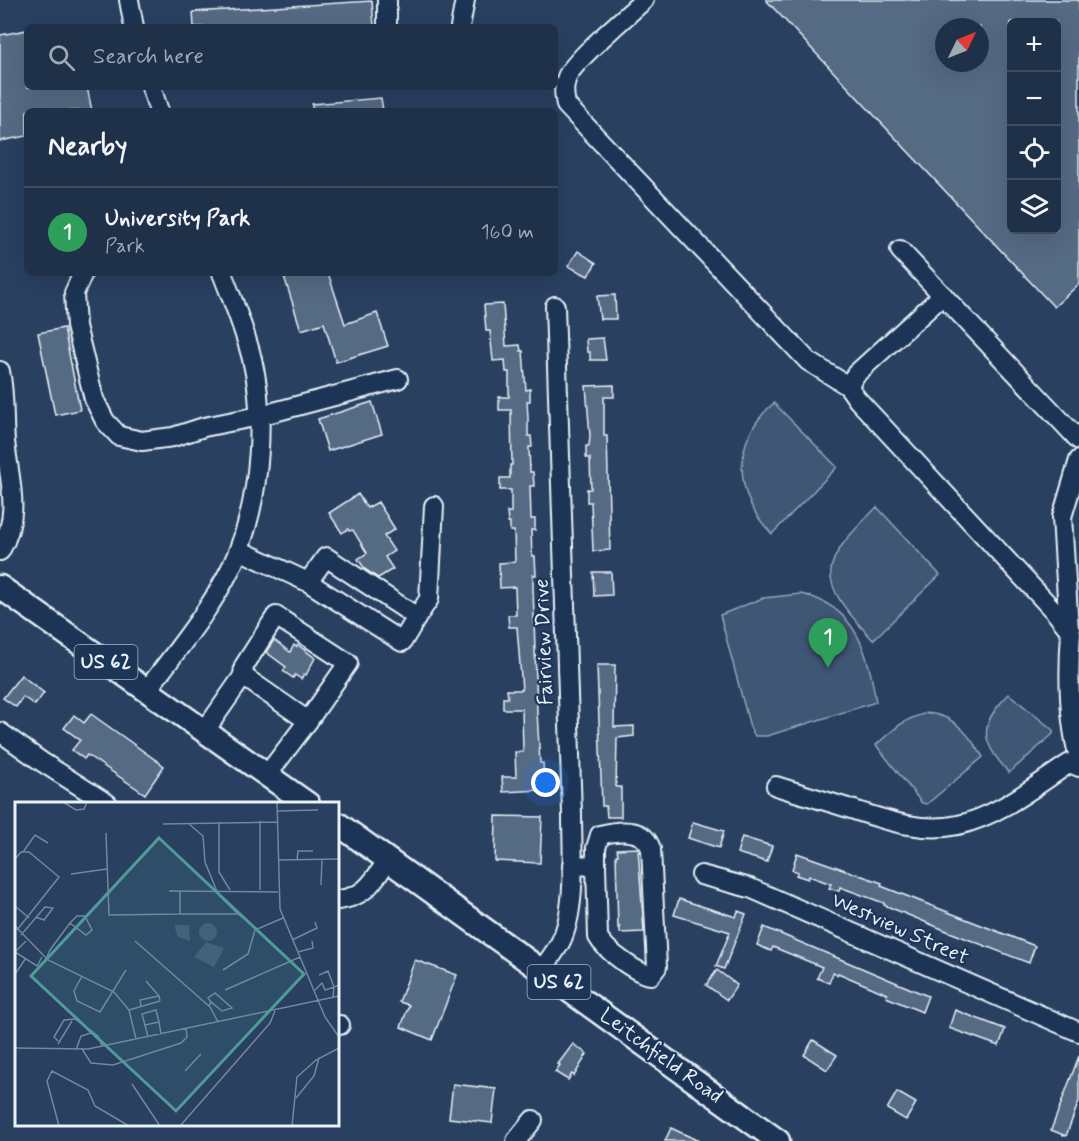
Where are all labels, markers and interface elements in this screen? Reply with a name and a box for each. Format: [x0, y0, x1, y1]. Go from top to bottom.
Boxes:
north arrow [935, 18, 989, 72]
map controls [1007, 18, 1061, 234]
button: + [1007, 18, 1061, 72]
search box [24, 24, 558, 90]
icon: search [45, 41, 78, 74]
text: Search here [93, 43, 204, 71]
button: − [1007, 72, 1061, 126]
button: locate [1007, 126, 1061, 180]
text: Nearby [48, 130, 127, 164]
button: layers [1007, 180, 1061, 234]
text: University Park [105, 205, 250, 233]
text: 1 [63, 219, 72, 246]
text: 160 m [481, 219, 534, 246]
text: Park [105, 233, 145, 260]
street label: Fairview Drive [528, 578, 560, 706]
pin: 1 [808, 618, 848, 668]
road number: US 62 [74, 645, 138, 679]
your location [531, 768, 560, 797]
inset map [15, 802, 339, 1126]
street label: Westview Street [827, 886, 973, 972]
road number: US 62 [528, 965, 590, 999]
street label: Leitchfield Road [594, 1002, 728, 1110]

